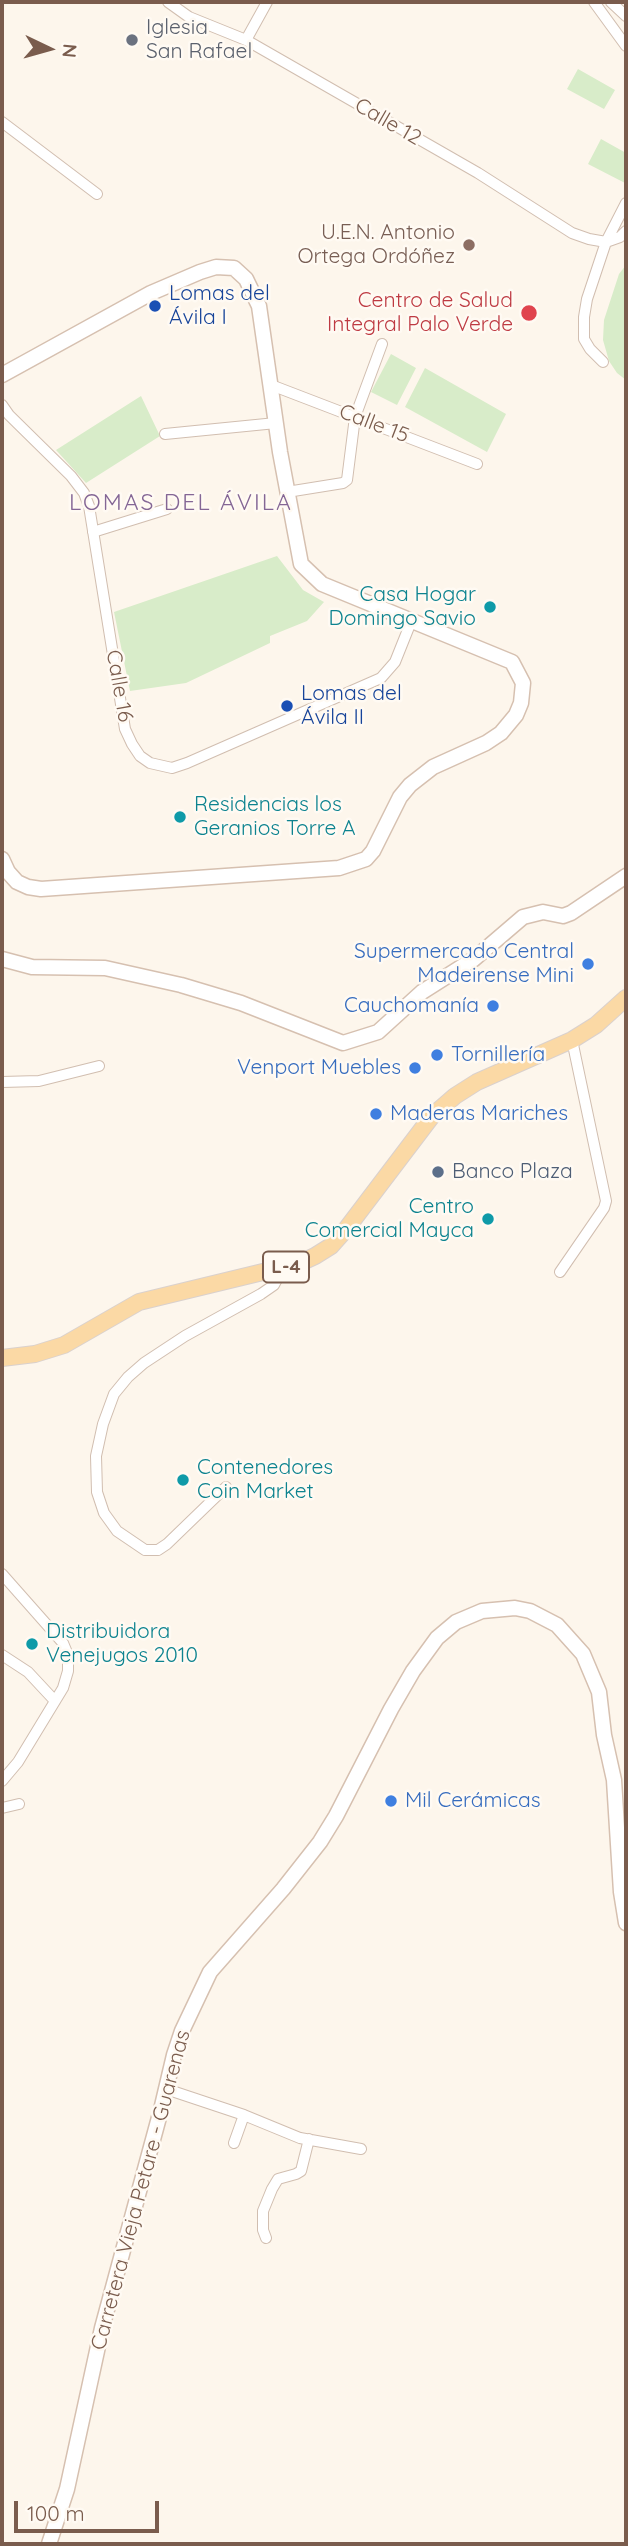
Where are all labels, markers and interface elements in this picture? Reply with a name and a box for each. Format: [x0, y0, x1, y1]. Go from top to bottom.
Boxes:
north arrow [14, 14, 84, 84]
place label: Iglesia San Rafael [146, 15, 252, 65]
marker: Iglesia San Rafael [124, 32, 140, 48]
text: N [57, 43, 82, 59]
street label: Calle 12 [350, 93, 426, 151]
place label: U.E.N. Antonio Ortega Ordóñez [297, 220, 455, 270]
marker: U.E.N. Antonio Ortega Ordóñez [461, 237, 477, 253]
place label: Lomas del Ávila I [169, 281, 270, 331]
place label: Centro de Salud Integral Palo Verde [327, 288, 513, 338]
marker: Lomas del Ávila I [147, 298, 163, 314]
marker: Centro de Salud Integral Palo Verde [519, 303, 539, 323]
street label: Calle 15 [336, 399, 412, 449]
district label: LOMAS DEL ÁVILA [71, 489, 291, 517]
place label: Casa Hogar Domingo Savio [329, 582, 476, 632]
marker: Casa Hogar Domingo Savio [482, 599, 498, 615]
street label: Calle 16 [100, 648, 138, 724]
place label: Lomas del Ávila II [301, 681, 402, 731]
marker: Lomas del Ávila II [279, 698, 295, 714]
place label: Residencias los Geranios Torre A [194, 792, 356, 842]
marker: Residencias los Geranios Torre A [172, 809, 188, 825]
place label: Supermercado Central Madeirense Mini [354, 939, 574, 989]
marker: Supermercado Central Madeirense Mini [580, 956, 596, 972]
place label: Cauchomanía [344, 993, 479, 1019]
marker: Cauchomanía [485, 998, 501, 1014]
place label: Tornillería [451, 1042, 545, 1068]
marker: Tornillería [429, 1047, 445, 1063]
place label: Venport Muebles [237, 1055, 401, 1081]
marker: Venport Muebles [407, 1060, 423, 1076]
place label: Maderas Mariches [390, 1101, 568, 1127]
marker: Maderas Mariches [368, 1106, 384, 1122]
place label: Banco Plaza [452, 1159, 573, 1185]
marker: Banco Plaza [430, 1164, 446, 1180]
place label: Centro Comercial Mayca [305, 1194, 474, 1244]
marker: Centro Comercial Mayca [480, 1211, 496, 1227]
road number: L-4 [263, 1252, 309, 1282]
place label: Contenedores Coin Market [197, 1455, 333, 1505]
marker: Contenedores Coin Market [175, 1472, 191, 1488]
place label: Distribuidora Venejugos 2010 [46, 1619, 198, 1669]
marker: Distribuidora Venejugos 2010 [24, 1636, 40, 1652]
place label: Mil Cerámicas [405, 1788, 541, 1814]
marker: Mil Cerámicas [383, 1793, 399, 1809]
street label: Carretera Vieja Petare - Guarenas [86, 2027, 196, 2353]
scale bar [18, 2486, 163, 2530]
text: 100 m [27, 2500, 85, 2526]

